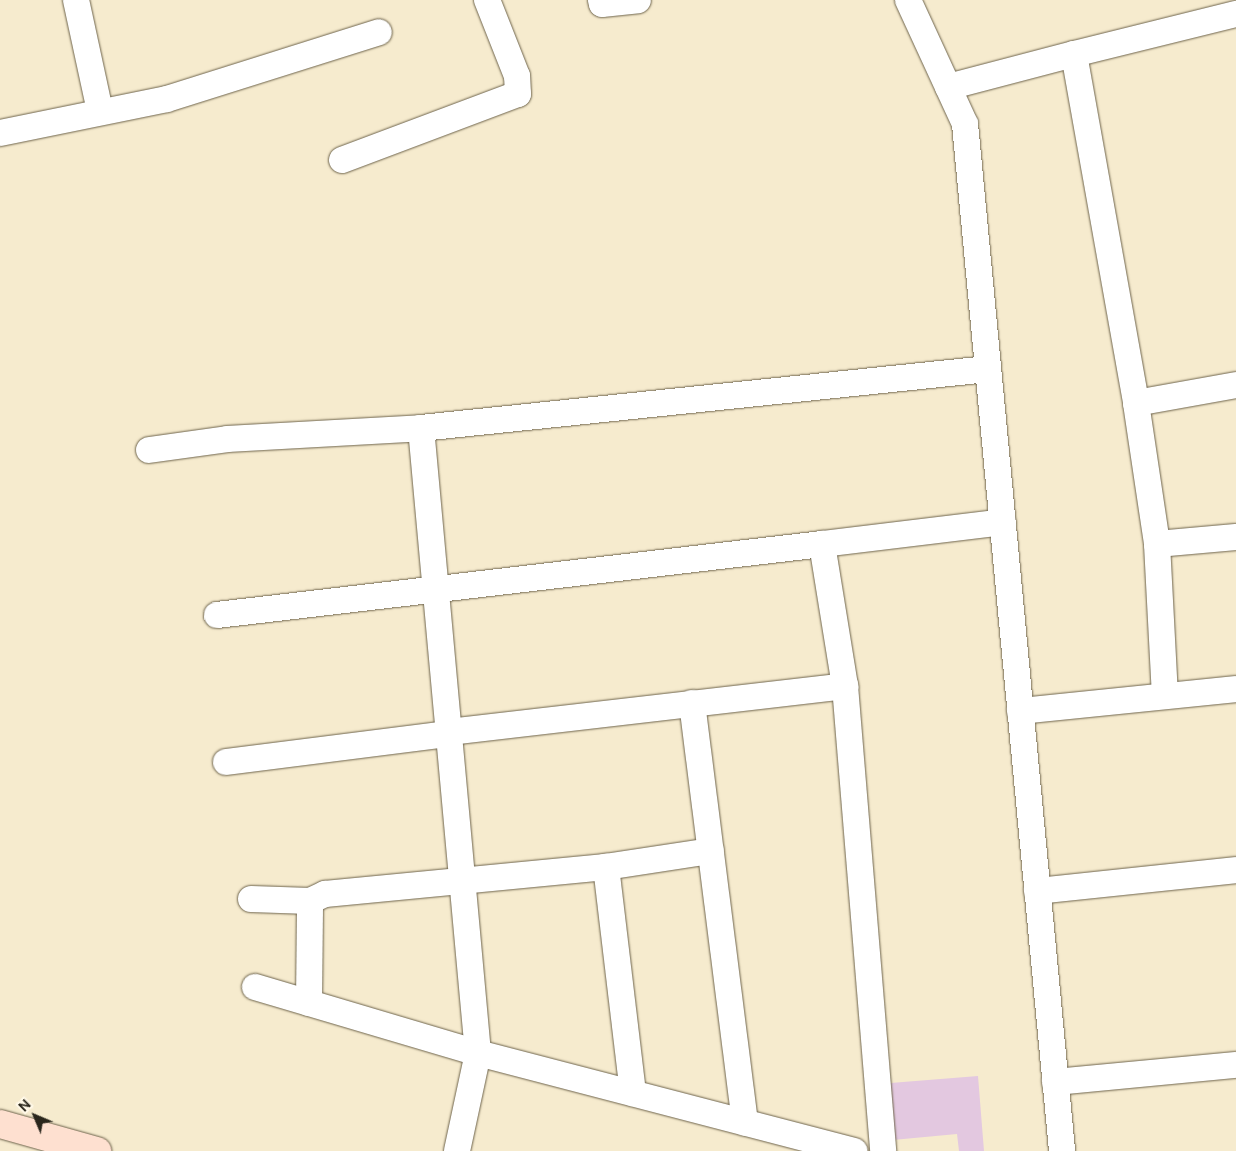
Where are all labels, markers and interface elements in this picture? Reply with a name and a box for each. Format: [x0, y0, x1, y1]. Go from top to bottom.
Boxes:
north arrow [10, 1091, 60, 1141]
text: N [14, 1095, 34, 1115]

